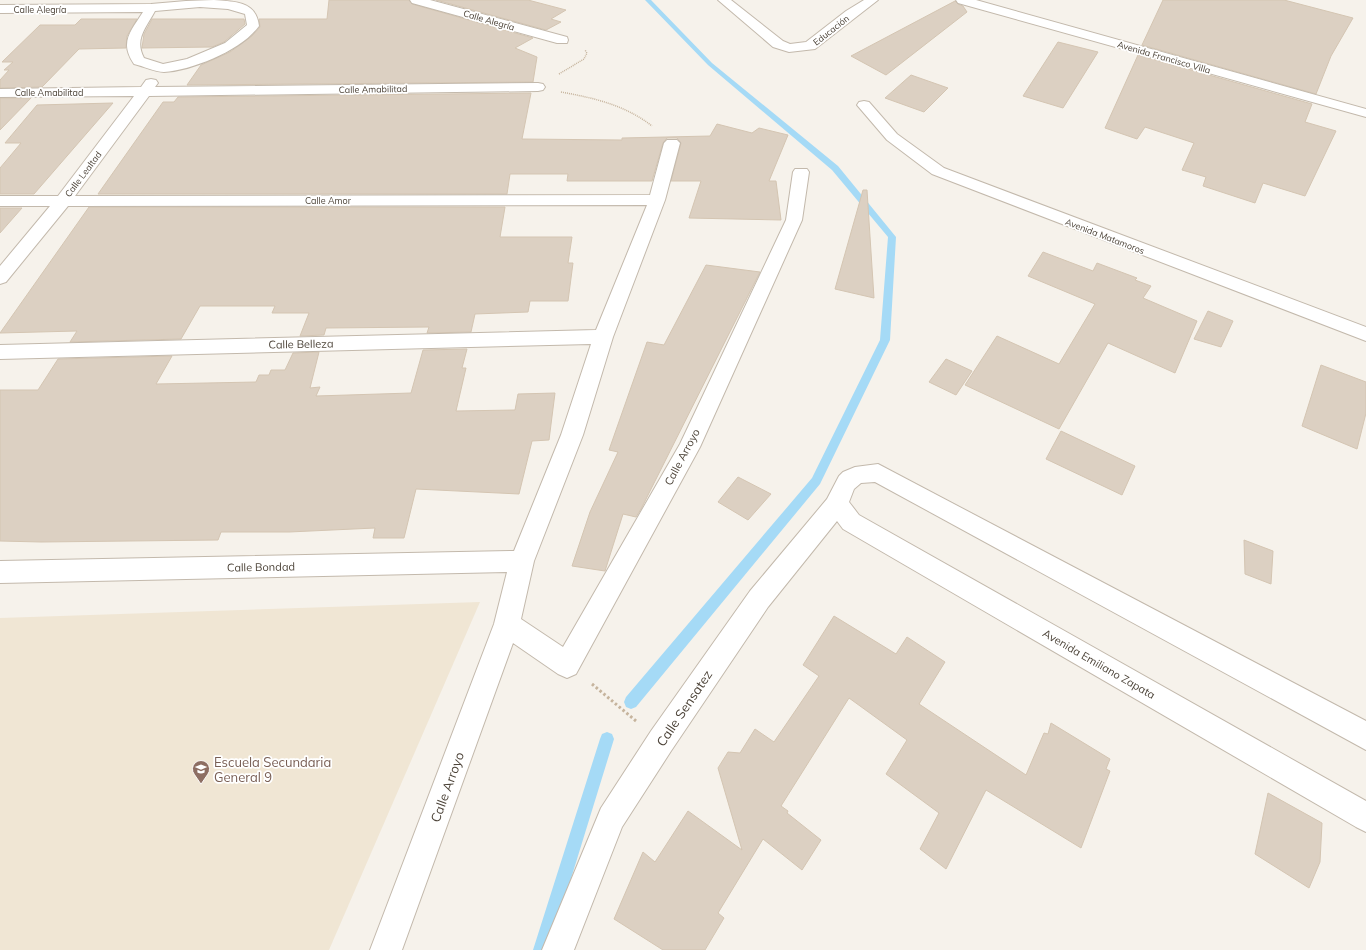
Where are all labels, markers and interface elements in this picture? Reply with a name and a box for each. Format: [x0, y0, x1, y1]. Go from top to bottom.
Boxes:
street label: Calle Alegría [14, 4, 66, 15]
street label: Calle Alegría [462, 7, 516, 33]
street label: Educación [811, 13, 851, 47]
street label: Avenida Francisco Villa [1116, 38, 1212, 76]
street label: Calle Amabilitad [339, 83, 407, 95]
street label: Calle Amabilitad [15, 87, 83, 98]
street label: Calle Lealtad [62, 149, 104, 199]
street label: Calle Amor [305, 195, 352, 206]
street label: Avenida Matamoros [1064, 216, 1146, 256]
street label: Calle Belleza [268, 336, 334, 352]
street label: Calle Arroyo [661, 426, 703, 488]
street label: Calle Bondad [227, 559, 295, 575]
street label: Avenida Emiliano Zapata [1040, 626, 1158, 702]
street label: Calle Sensatez [653, 667, 715, 749]
street label: Calle Arroyo [427, 750, 467, 824]
place label: Escuela Secundaria General 9 [214, 754, 331, 785]
school or university icon: Escuela Secundaria General 9 [191, 759, 211, 784]

